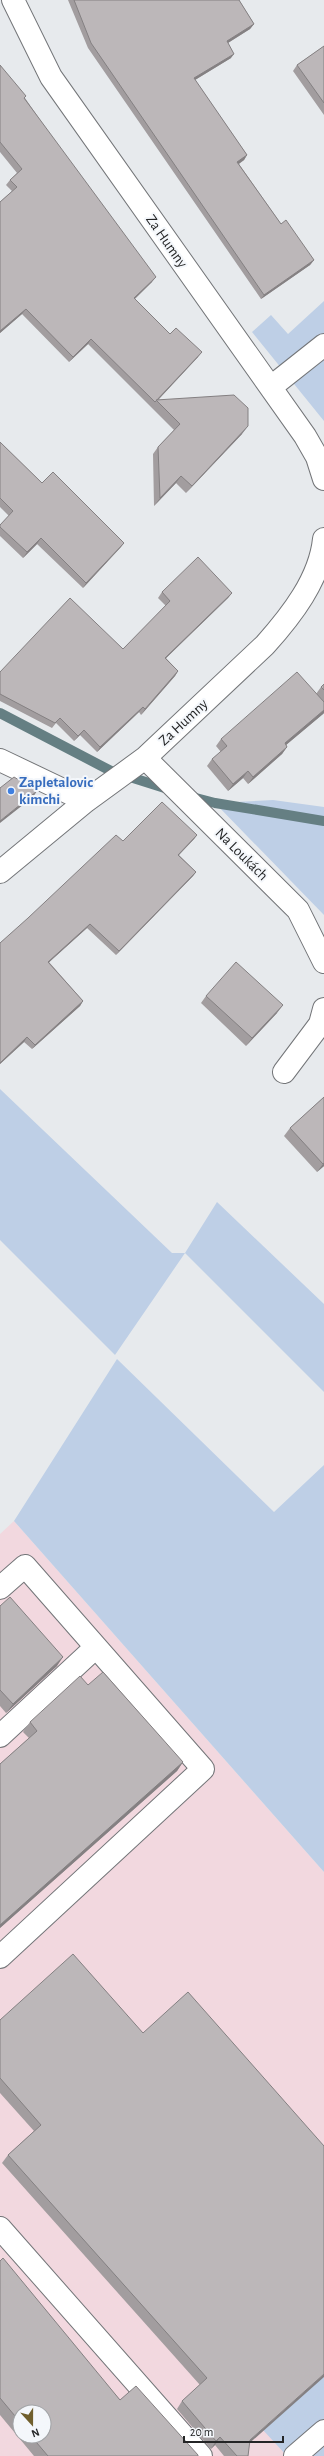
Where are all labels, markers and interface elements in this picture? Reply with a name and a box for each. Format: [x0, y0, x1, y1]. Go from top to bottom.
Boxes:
street label: Za Humny [143, 212, 190, 271]
street label: Za Humny [156, 696, 211, 749]
place label: Zapletalovic kimchi [19, 775, 93, 807]
marker: Zapletalovic kimchi [6, 786, 16, 796]
street label: Na Loukách [213, 825, 271, 883]
north arrow [12, 2404, 52, 2444]
scale bar [184, 2418, 283, 2444]
text: N [30, 2426, 41, 2439]
text: 20 m [190, 2426, 213, 2438]

